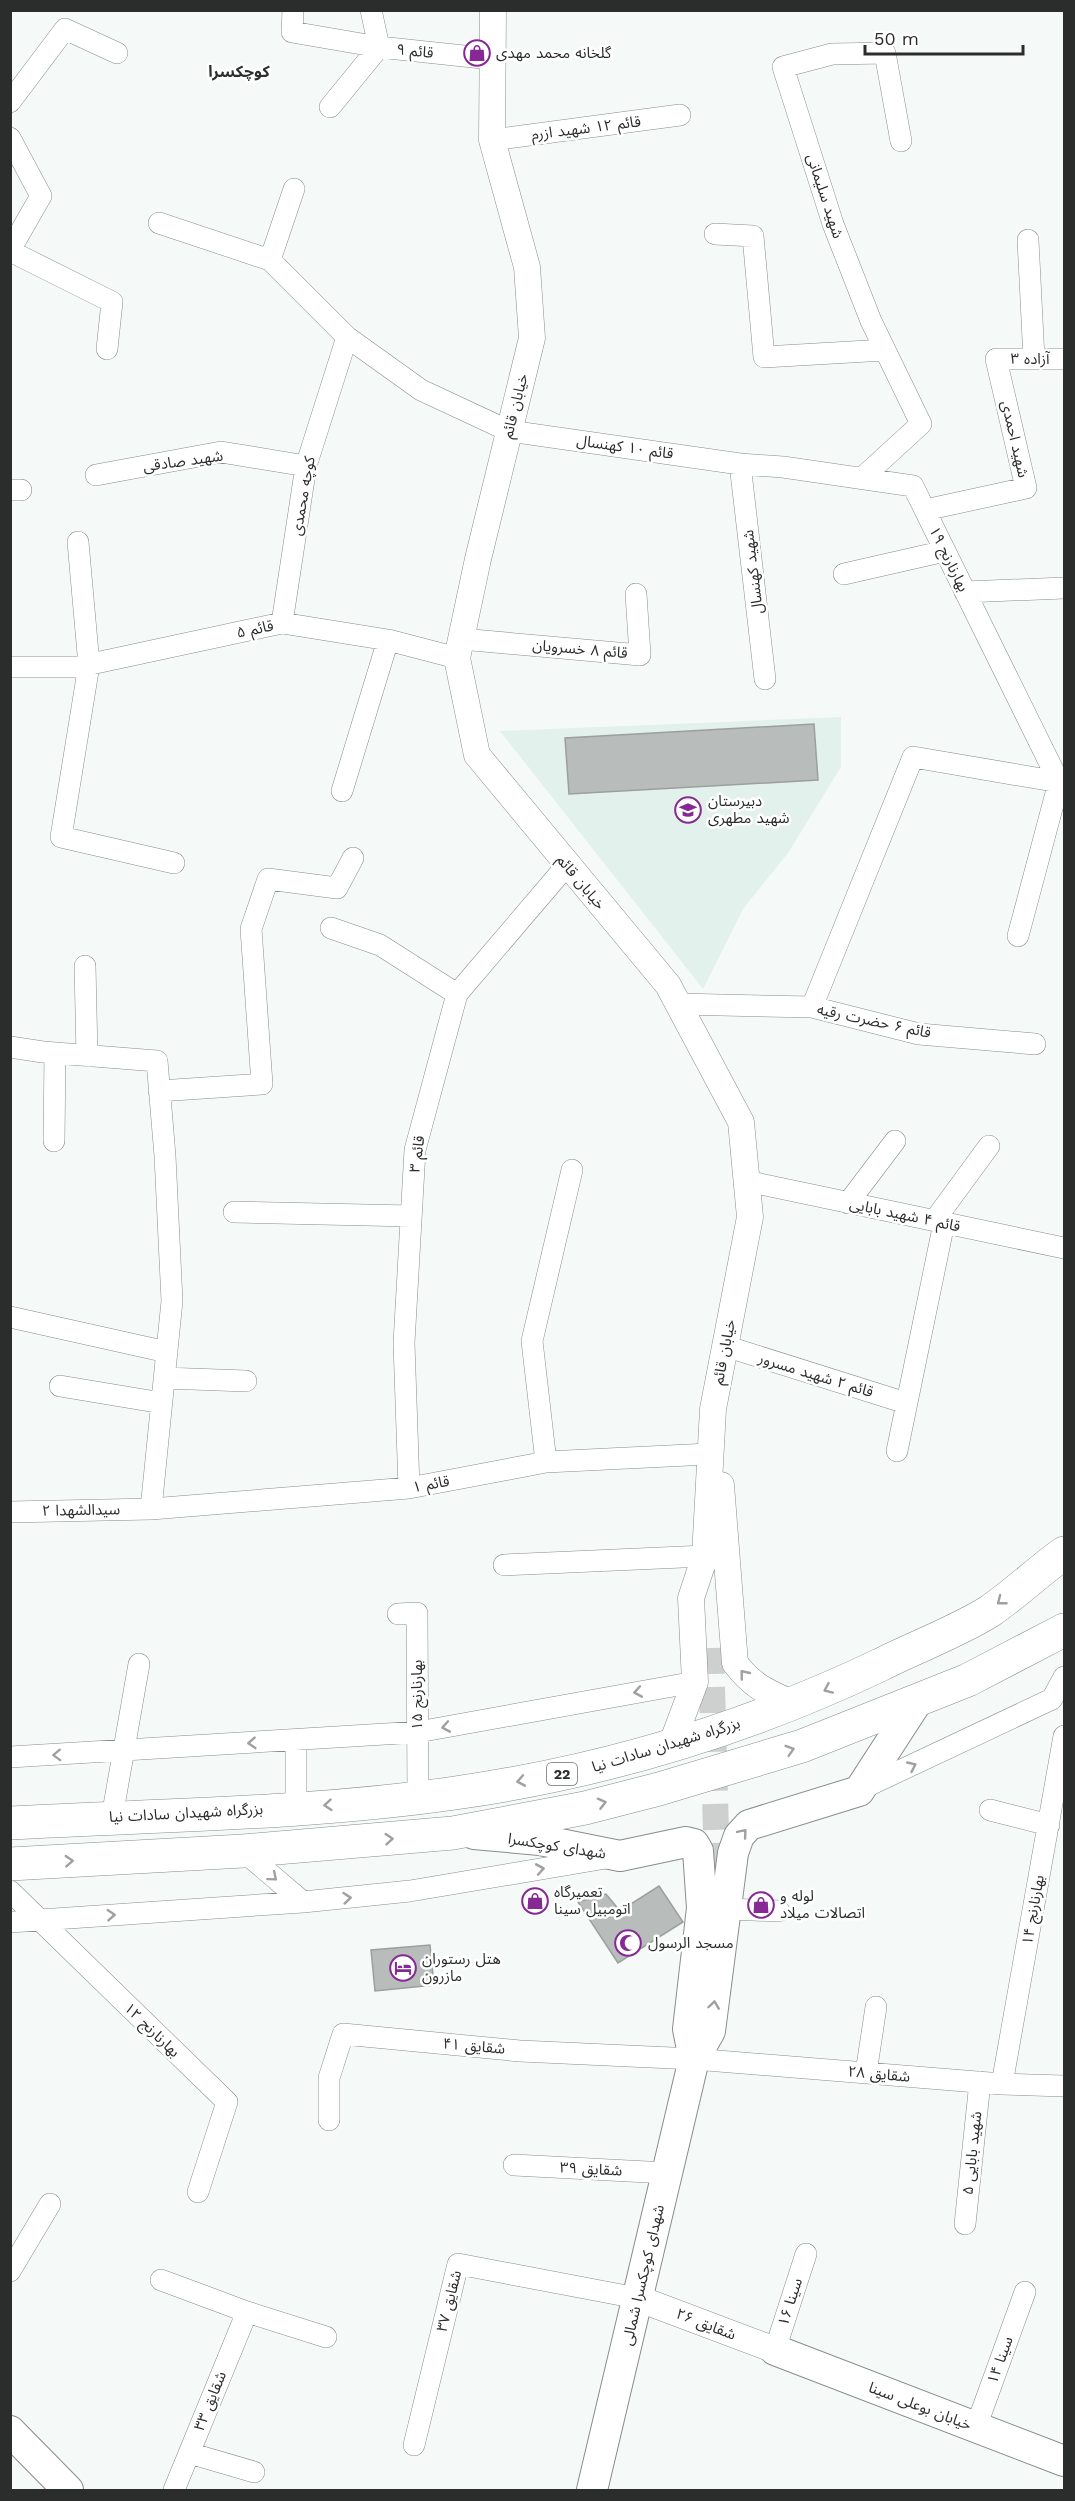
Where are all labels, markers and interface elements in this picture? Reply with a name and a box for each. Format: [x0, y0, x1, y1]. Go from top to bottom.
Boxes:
scale bar [865, 18, 1022, 56]
text: 50 m [874, 28, 919, 49]
shop icon: گلخانه محمد مهدی [462, 38, 492, 68]
street label: قائم ۹ [395, 40, 435, 64]
place label: گلخانه محمد مهدی [496, 44, 612, 62]
district label: کوچکسرا [208, 62, 270, 81]
street label: قائم ۱۲ شهید ازرم [530, 112, 642, 146]
street label: شهید سلیمانی [803, 151, 847, 241]
street label: آزاده ۳ [1010, 350, 1050, 368]
street label: خیابان قائم [498, 372, 534, 441]
street label: شهید احمدی [997, 399, 1033, 480]
street label: قائم ۱۰ کهنسال [575, 431, 675, 465]
street label: شهید صادقی [142, 446, 225, 476]
street label: کوچه محمدی [287, 454, 320, 537]
street label: بهارنارنج ۱۹ [923, 523, 973, 596]
street label: شهید کهنسال [739, 529, 767, 615]
street label: قائم ۵ [235, 616, 276, 644]
street label: قائم ۸ خسرویان [531, 636, 629, 664]
place label: دبیرستان شهید مطهری [708, 792, 790, 827]
school or university icon: دبیرستان شهید مطهری [673, 795, 703, 825]
street label: خیابان قائم [551, 851, 609, 915]
street label: قائم ۶ حضرت رقیه [815, 1000, 933, 1044]
street label: قائم ۳ [405, 1134, 431, 1174]
street label: قائم ۴ شهید بابایی [848, 1194, 962, 1238]
street label: خیابان قائم [709, 1318, 741, 1387]
street label: قائم ۲ شهید مسرور [755, 1349, 876, 1403]
street label: قائم ۱ [411, 1472, 452, 1498]
street label: سیدالشهدا ۲ [42, 1500, 121, 1520]
one-way arrow [997, 1594, 1008, 1605]
street label: بهارنارنج ۱۵ [408, 1660, 429, 1730]
one-way arrow [741, 1670, 752, 1681]
one-way arrow [823, 1682, 834, 1694]
one-way arrow [633, 1685, 643, 1698]
street label: بزرگراه شهیدان سادات نیا [590, 1714, 742, 1776]
one-way arrow [441, 1720, 450, 1732]
one-way arrow [247, 1736, 256, 1749]
one-way arrow [784, 1745, 794, 1757]
one-way arrow [52, 1748, 61, 1761]
one-way arrow [905, 1761, 916, 1773]
road number: 22 [547, 1763, 577, 1785]
one-way arrow [517, 1774, 527, 1787]
one-way arrow [323, 1798, 332, 1811]
one-way arrow [597, 1798, 607, 1811]
street label: بزرگراه شهیدان سادات نیا [109, 1800, 263, 1826]
street label: شهدای کوچکسرا [507, 1829, 608, 1864]
one-way arrow [736, 1829, 747, 1840]
one-way arrow [385, 1833, 394, 1846]
one-way arrow [64, 1854, 73, 1867]
one-way arrow [535, 1864, 545, 1876]
one-way arrow [266, 1869, 277, 1880]
street label: بهارنارنج ۱۴ [1018, 1874, 1051, 1947]
place label: تعمیرگاه اتومبیل سینا [554, 1883, 631, 1918]
shop icon: تعمیرگاه اتومبیل سینا [520, 1886, 550, 1916]
place label: لوله و اتصالات میلاد [780, 1887, 865, 1922]
shop icon: لوله و اتصالات میلاد [746, 1890, 776, 1920]
one-way arrow [343, 1892, 352, 1905]
one-way arrow [106, 1908, 115, 1921]
mosque icon: مسجد الرسول [613, 1928, 643, 1958]
place label: مسجد الرسول [648, 1934, 734, 1952]
place label: هتل رستوران مازرون [422, 1950, 501, 1985]
hotel icon: هتل رستوران مازرون [388, 1953, 418, 1983]
street label: بهارنارنج ۱۲ [118, 1999, 184, 2063]
one-way arrow [707, 2001, 720, 2010]
street label: شقایق ۴۱ [442, 2034, 506, 2059]
street label: شقایق ۲۸ [847, 2062, 911, 2087]
street label: شهید بابایی ۵ [959, 2110, 985, 2196]
street label: شقایق ۳۹ [559, 2158, 623, 2181]
street label: شهدای کوچکسرا شمالی [618, 2203, 669, 2347]
street label: شقایق ۳۷ [433, 2268, 466, 2334]
street label: سینا ۱۶ [774, 2276, 806, 2328]
street label: شقایق ۲۶ [673, 2304, 739, 2345]
street label: سینا ۱۴ [983, 2334, 1017, 2386]
street label: شقایق ۳۳ [190, 2368, 231, 2434]
street label: خیابان بوعلی سینا [866, 2378, 974, 2434]

